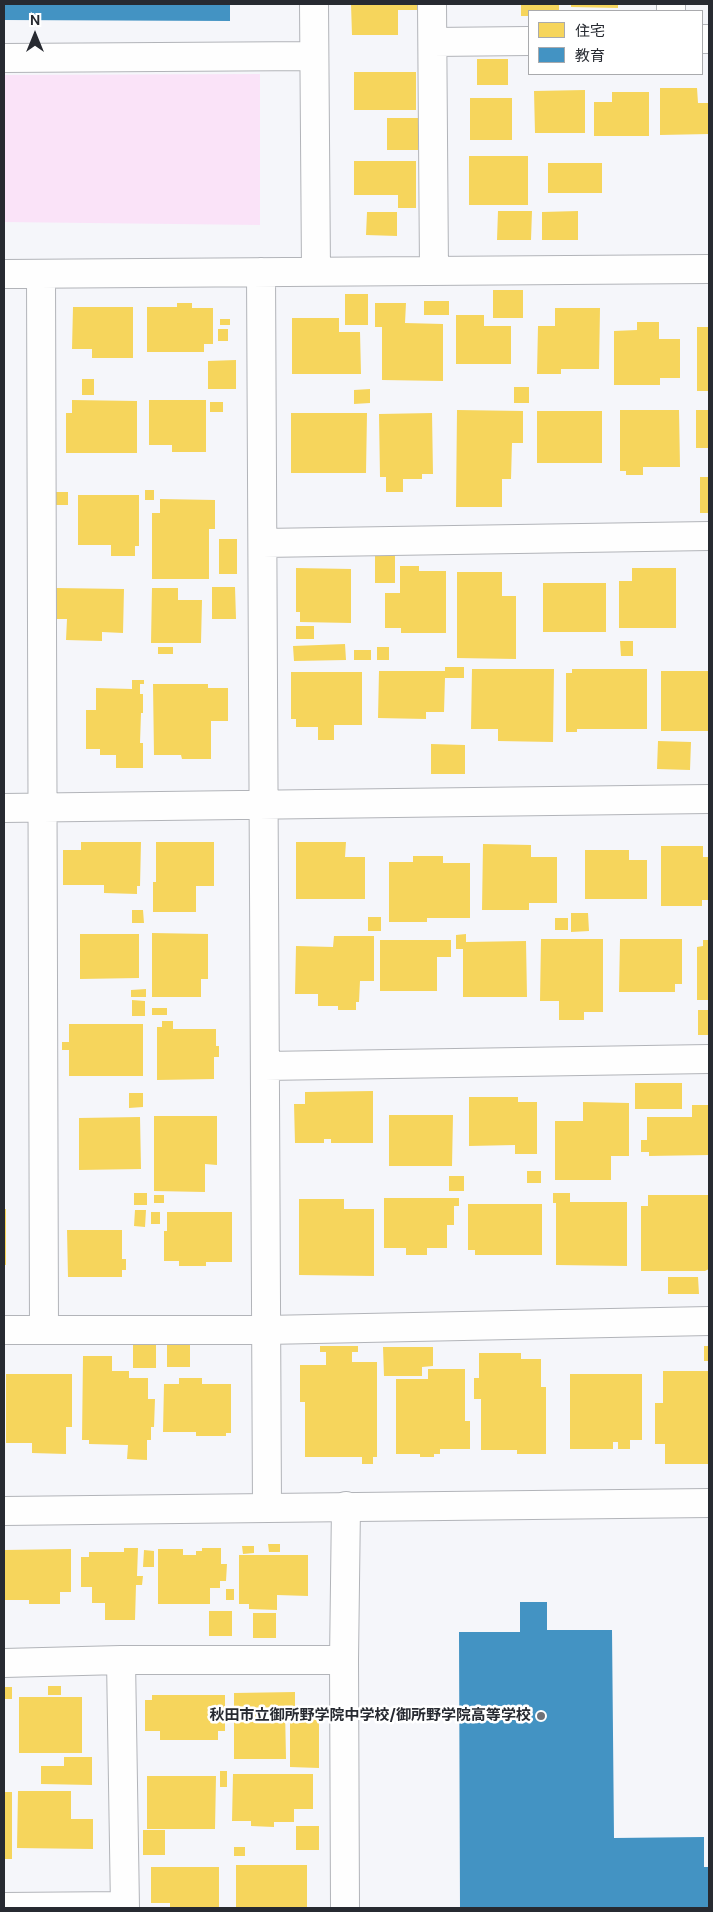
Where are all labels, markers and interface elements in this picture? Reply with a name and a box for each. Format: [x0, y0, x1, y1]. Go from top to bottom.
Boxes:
north arrow [10, 10, 60, 60]
legend [528, 10, 703, 75]
text: N [30, 11, 40, 29]
text: 住宅 [575, 21, 605, 41]
text: 教育 [575, 46, 605, 66]
place label: 秋田市立御所野学院中学校/御所野学院高等学校 [210, 1707, 531, 1725]
marker: 秋田市立御所野学院中学校/御所野学院高等学校 [535, 1710, 547, 1722]

